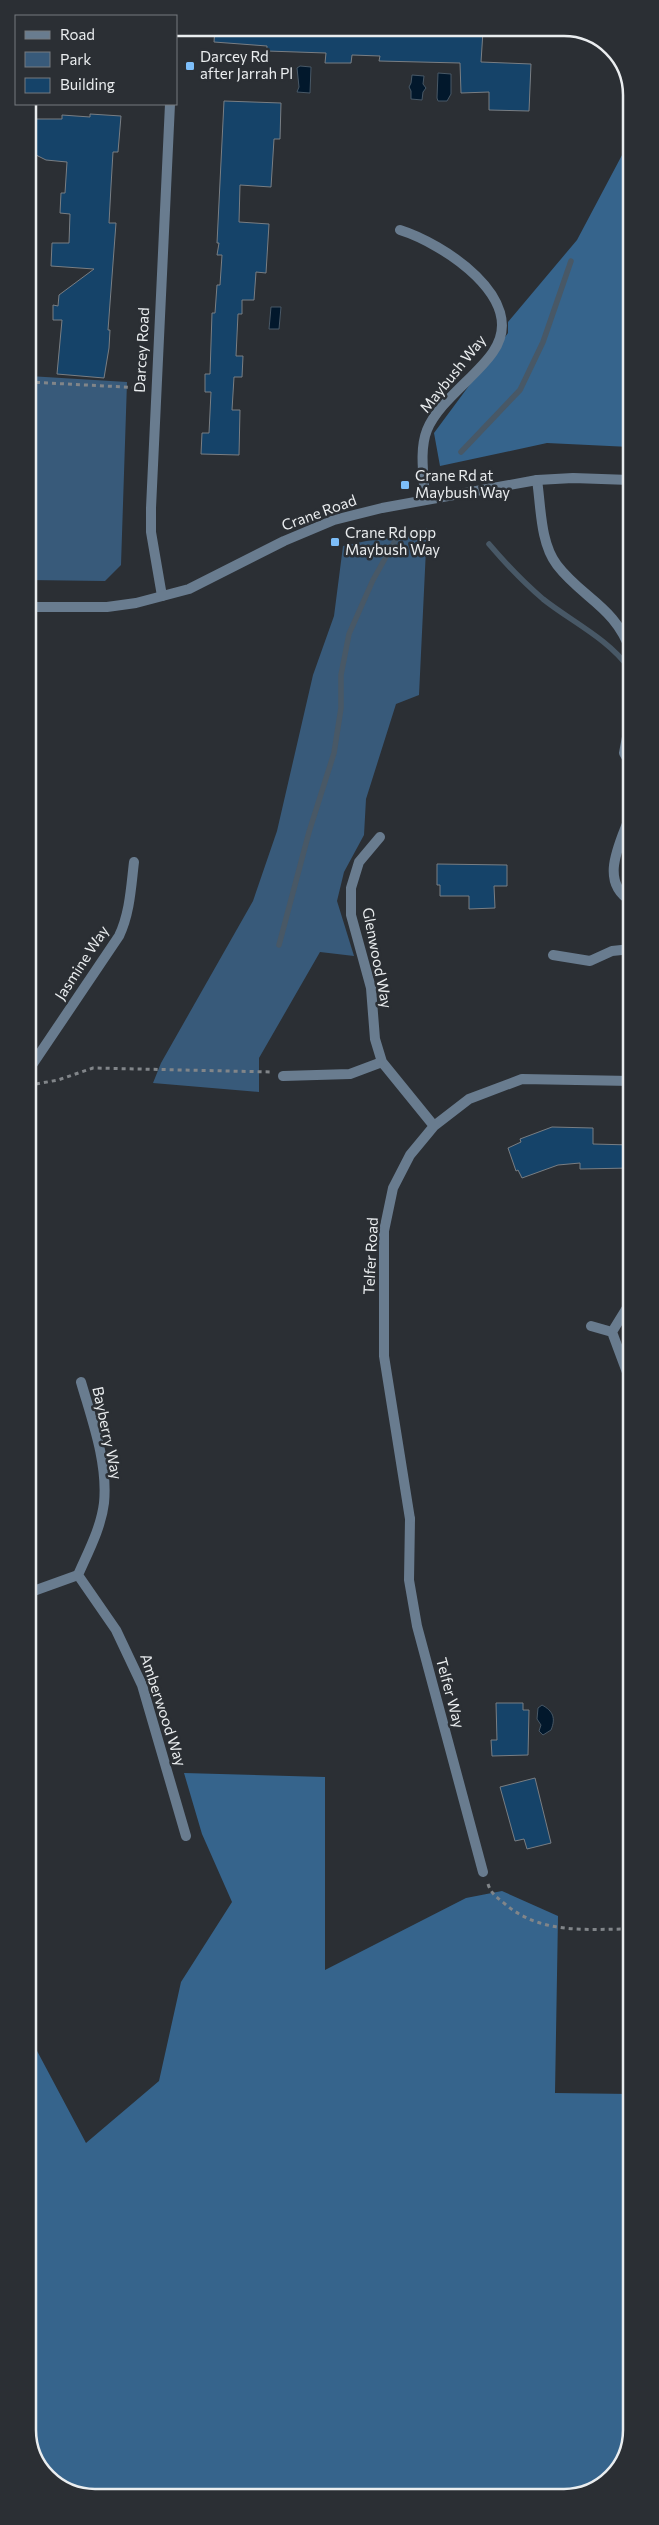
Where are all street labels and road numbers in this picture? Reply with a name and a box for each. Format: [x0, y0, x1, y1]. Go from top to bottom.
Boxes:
street label: Darcey Road [130, 307, 152, 393]
street label: Maybush Way [415, 331, 489, 416]
street label: Crane Road [279, 490, 359, 534]
street label: Glenwood Way [359, 906, 397, 1010]
street label: Jasmine Way [50, 922, 112, 1003]
street label: Telfer Road [359, 1217, 381, 1295]
street label: Bayberry Way [89, 1385, 127, 1481]
street label: Amberwood Way [137, 1651, 191, 1769]
street label: Telfer Way [433, 1655, 469, 1730]

